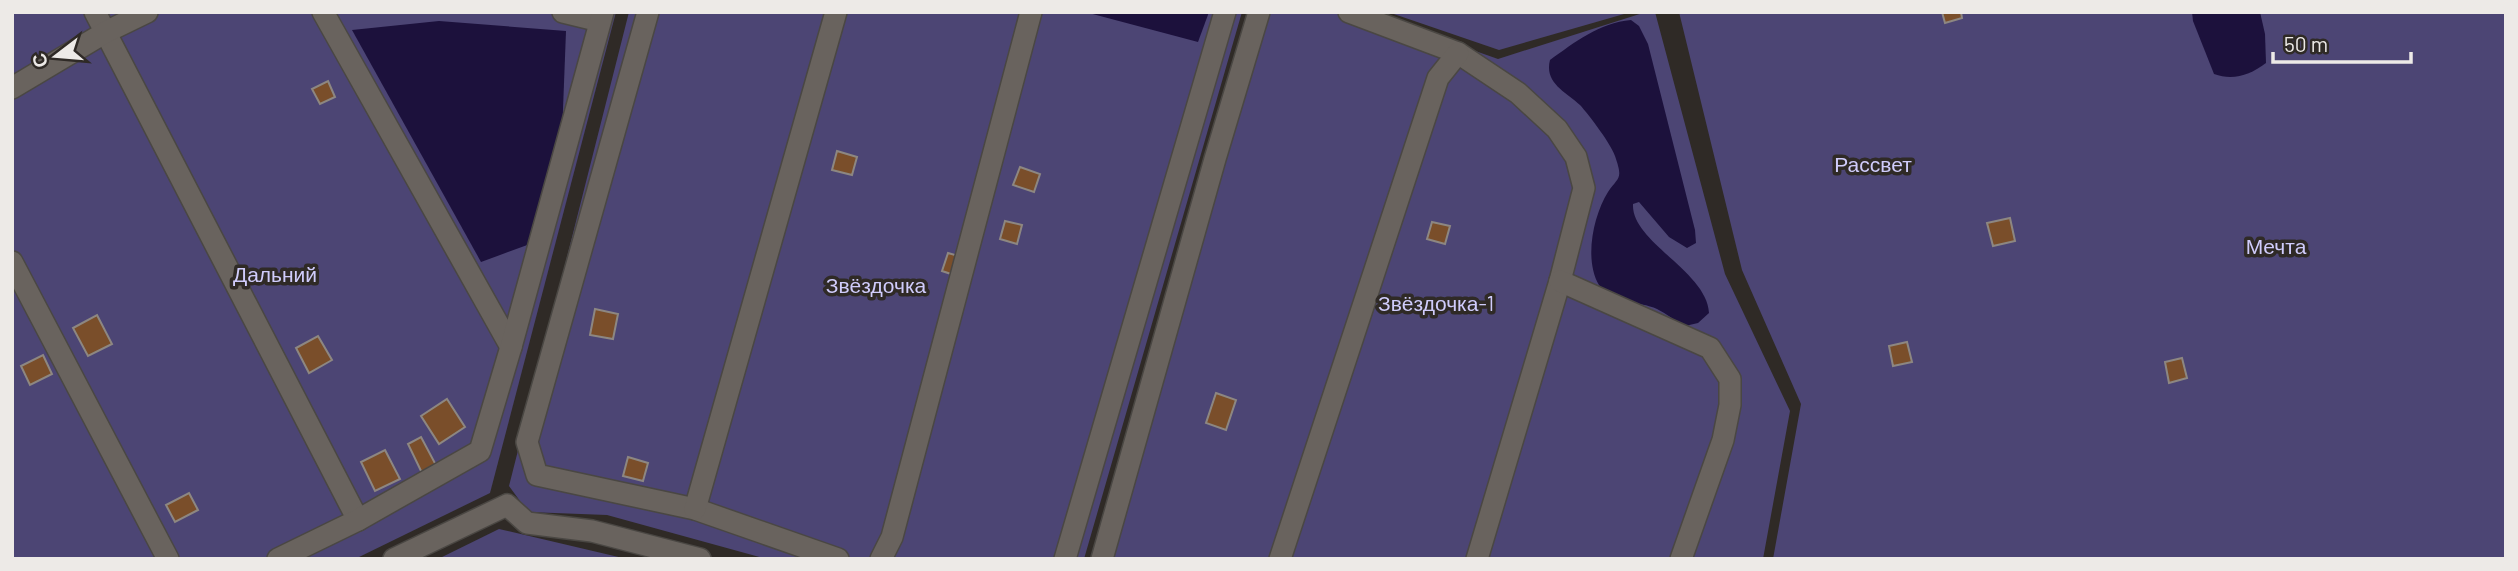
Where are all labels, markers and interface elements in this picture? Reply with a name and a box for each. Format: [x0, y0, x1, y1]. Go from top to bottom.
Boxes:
north arrow [21, 21, 91, 91]
scale bar [2273, 21, 2411, 65]
text: 50 m [2284, 31, 2328, 56]
text: С [26, 51, 52, 71]
park label: Рассвет [1834, 151, 1912, 176]
park label: Мечта [2246, 233, 2307, 258]
park label: Дальний [233, 261, 317, 286]
park label: Звёздочка [826, 272, 927, 297]
park label: Звёздочка-1 [1378, 290, 1494, 315]

